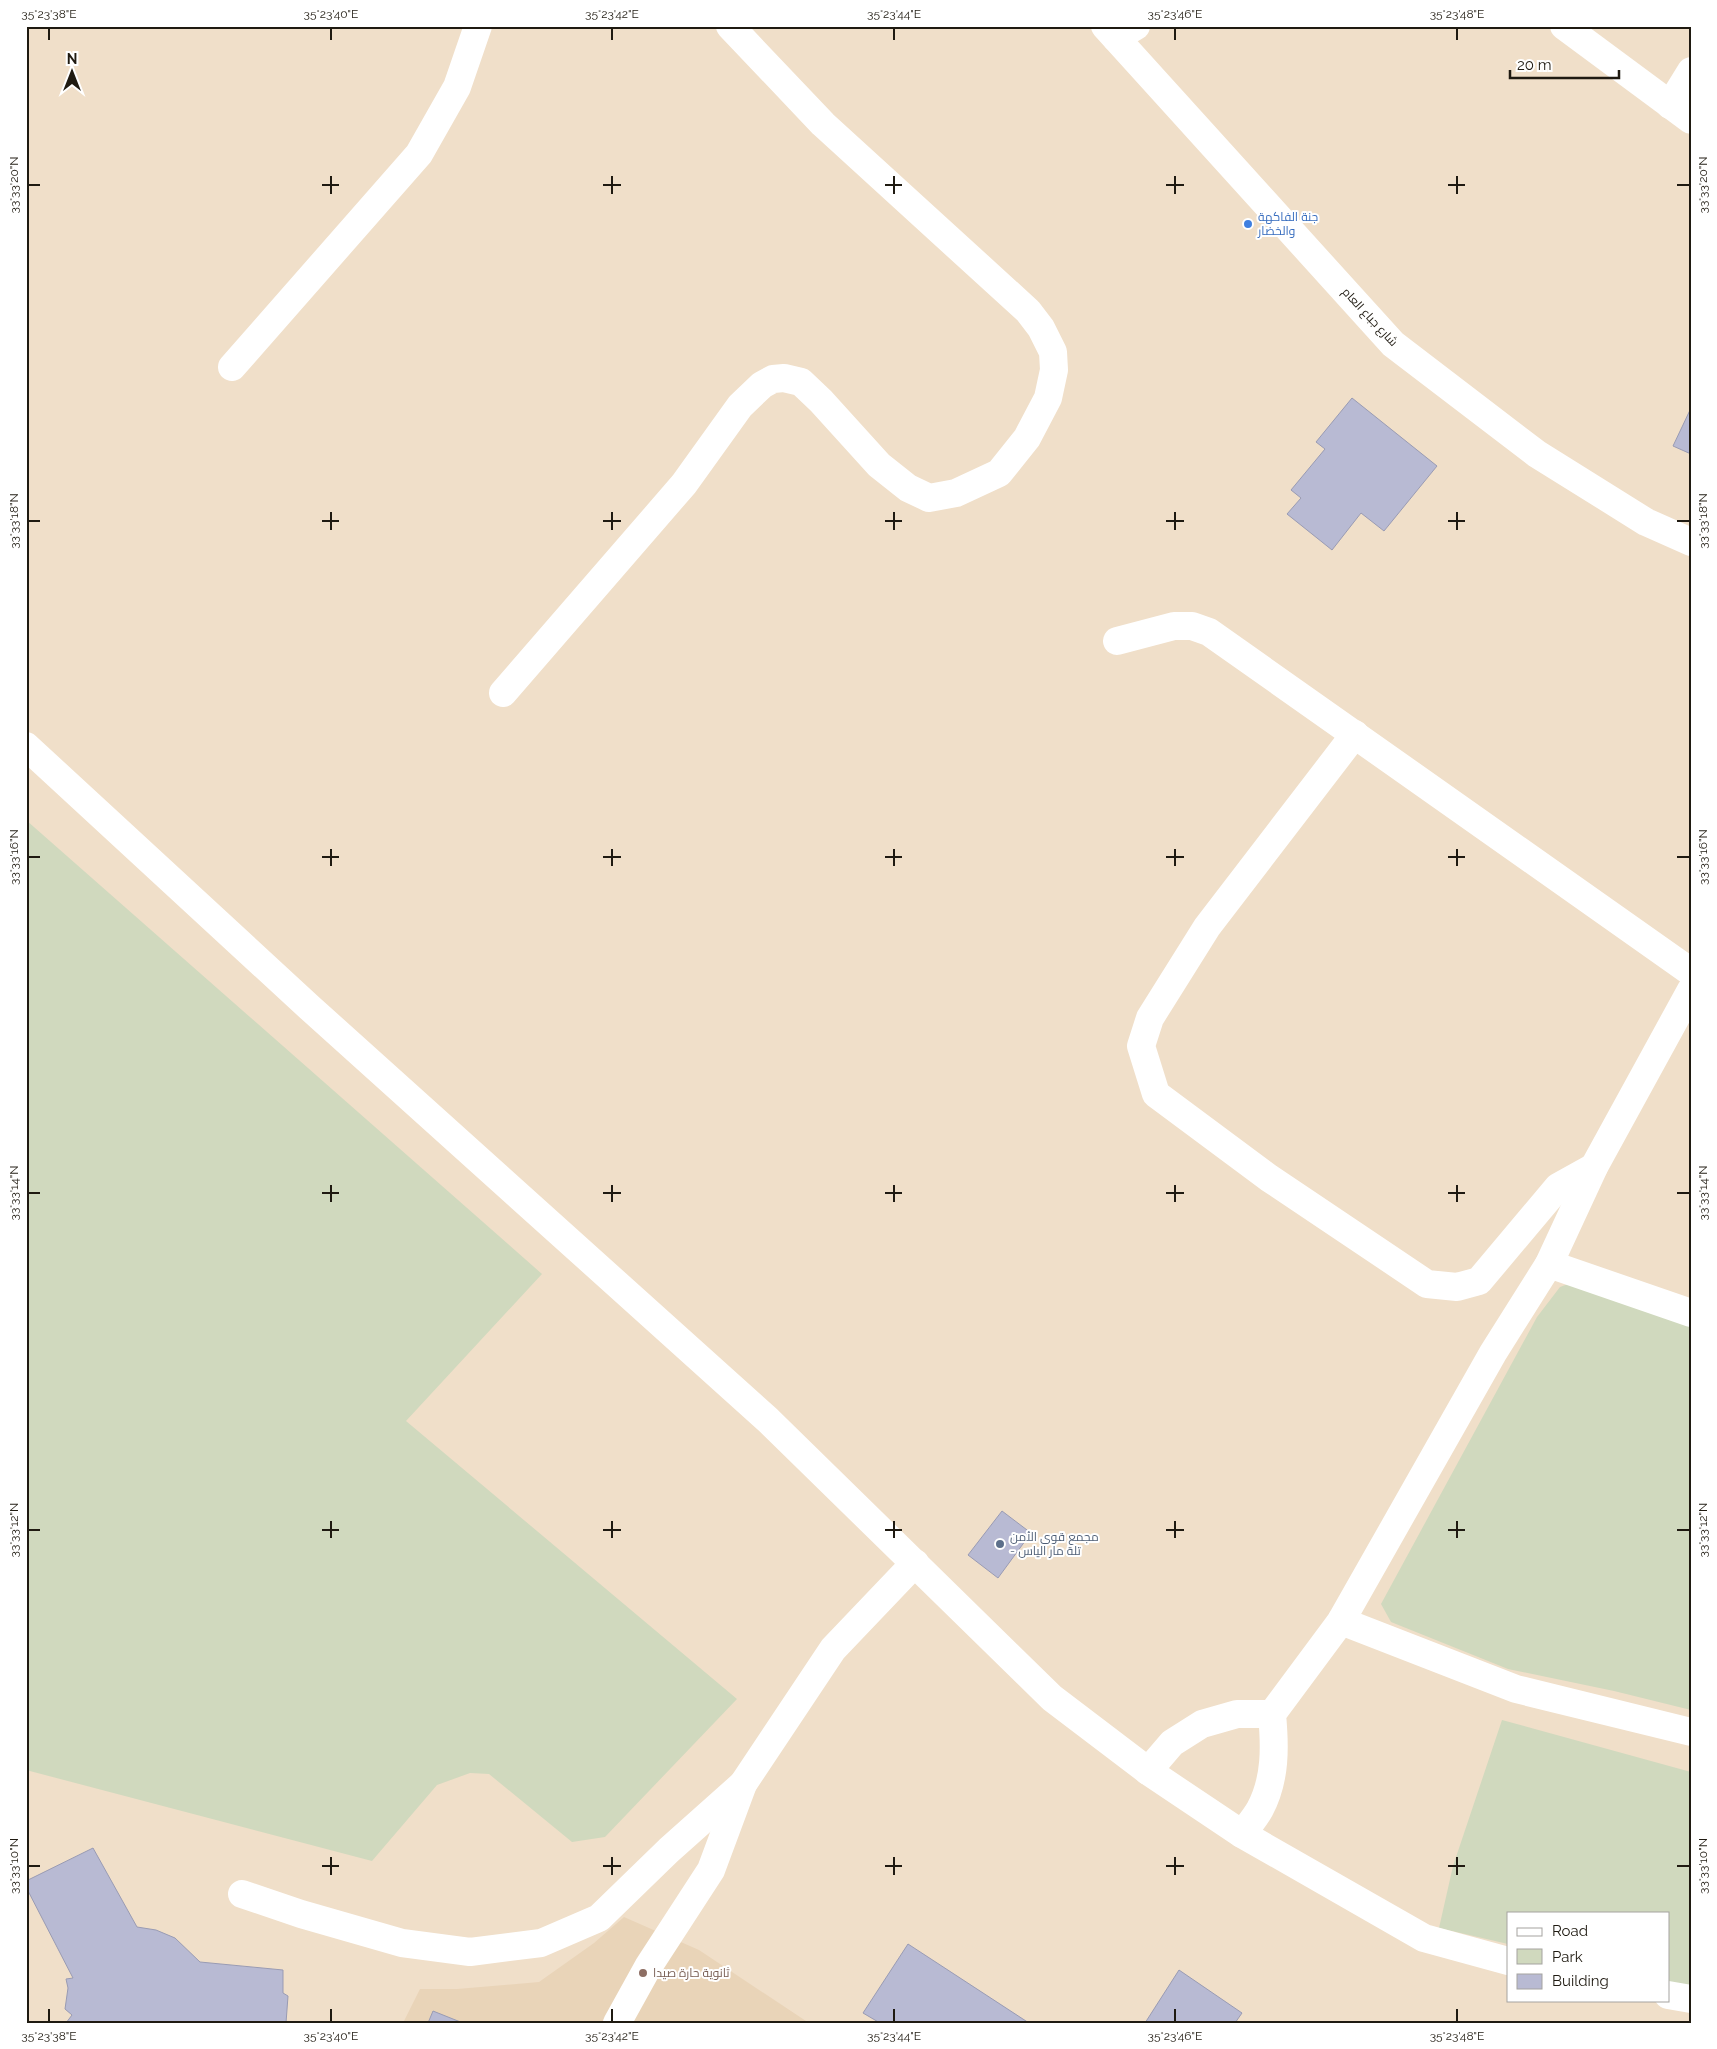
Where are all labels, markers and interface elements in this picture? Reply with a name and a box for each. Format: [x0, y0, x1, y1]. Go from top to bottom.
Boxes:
text: 35°23'38"E [21, 7, 77, 21]
text: 35°23'40"E [304, 7, 358, 21]
text: 35°23'42"E [585, 7, 639, 21]
text: 35°23'44"E [867, 7, 921, 21]
text: 35°23'46"E [1148, 7, 1202, 21]
text: 35°23'48"E [1430, 7, 1484, 21]
north arrow [48, 48, 98, 98]
scale bar [1510, 48, 1618, 80]
text: N [67, 51, 77, 67]
text: 20 m [1517, 56, 1552, 74]
text: 33°33'20"N [7, 157, 21, 213]
text: 33°33'20"N [1696, 157, 1710, 213]
place label: جنة الفاكهة والخضار [1257, 210, 1318, 238]
marker: جنة الفاكهة والخضار [1242, 218, 1254, 230]
street label: شارع جباع العام [1339, 285, 1401, 350]
text: 33°33'18"N [7, 493, 21, 549]
text: 33°33'18"N [1696, 493, 1710, 549]
text: 33°33'16"N [7, 829, 21, 885]
text: 33°33'16"N [1696, 829, 1710, 885]
text: 33°33'14"N [7, 1165, 21, 1221]
text: 33°33'14"N [1696, 1165, 1710, 1221]
text: 33°33'12"N [7, 1503, 21, 1557]
text: 33°33'12"N [1696, 1503, 1710, 1557]
place label: مجمع قوى الأمن - تلة مار الياس [1010, 1530, 1099, 1558]
marker: مجمع قوى الأمن - تلة مار الياس [994, 1538, 1006, 1550]
text: 33°33'10"N [7, 1838, 21, 1894]
text: 33°33'10"N [1696, 1838, 1710, 1894]
legend [1507, 1912, 1670, 2002]
text: Road [1552, 1922, 1588, 1940]
text: Park [1552, 1948, 1583, 1966]
place label: ثانوية حارة صيدا [653, 1966, 730, 1980]
marker: ثانوية حارة صيدا [637, 1967, 649, 1979]
text: Building [1552, 1972, 1609, 1990]
text: 35°23'38"E [21, 2029, 77, 2043]
text: 35°23'40"E [304, 2029, 358, 2043]
text: 35°23'42"E [585, 2029, 639, 2043]
text: 35°23'44"E [867, 2029, 921, 2043]
text: 35°23'46"E [1148, 2029, 1202, 2043]
text: 35°23'48"E [1430, 2029, 1484, 2043]

